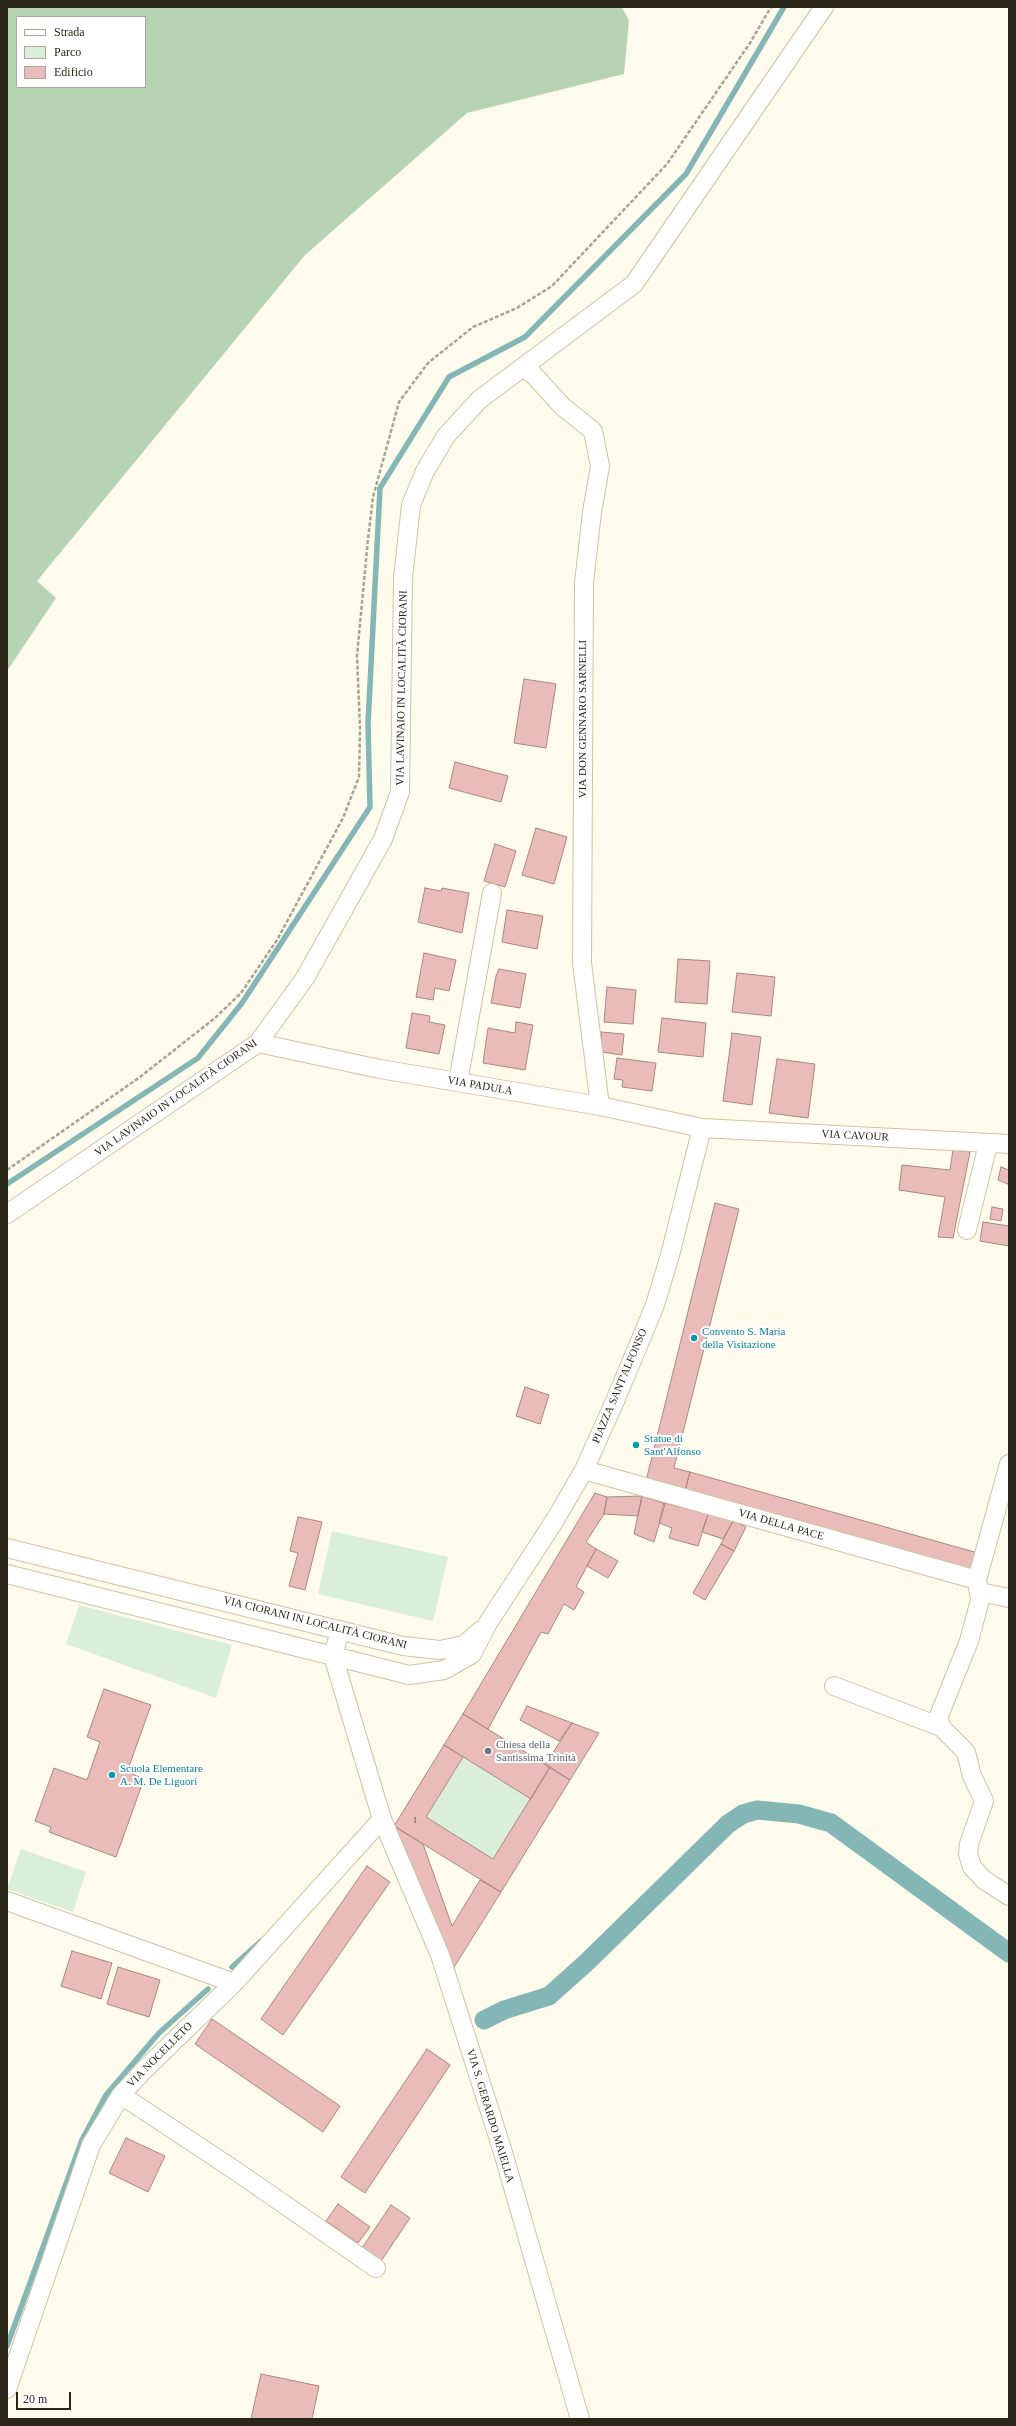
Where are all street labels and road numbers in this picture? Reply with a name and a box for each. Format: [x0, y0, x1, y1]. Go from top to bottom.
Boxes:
street label: VIA LAVINAIO IN LOCALITÀ CIORANI [394, 590, 410, 786]
street label: VIA DON GENNARO SARNELLI [576, 640, 590, 798]
street label: VIA LAVINAIO IN LOCALITÀ CIORANI [92, 1037, 260, 1159]
street label: VIA PADULA [446, 1074, 514, 1098]
street label: VIA CAVOUR [821, 1128, 889, 1144]
street label: PIAZZA SANT'ALFONSO [590, 1327, 650, 1445]
street label: VIA DELLA PACE [737, 1506, 825, 1544]
street label: VIA CIORANI IN LOCALITÀ CIORANI [222, 1594, 408, 1652]
street label: VIA NOCELLETO [125, 2020, 195, 2090]
street label: VIA S. GERARDO MAIELLA [463, 2047, 517, 2185]

